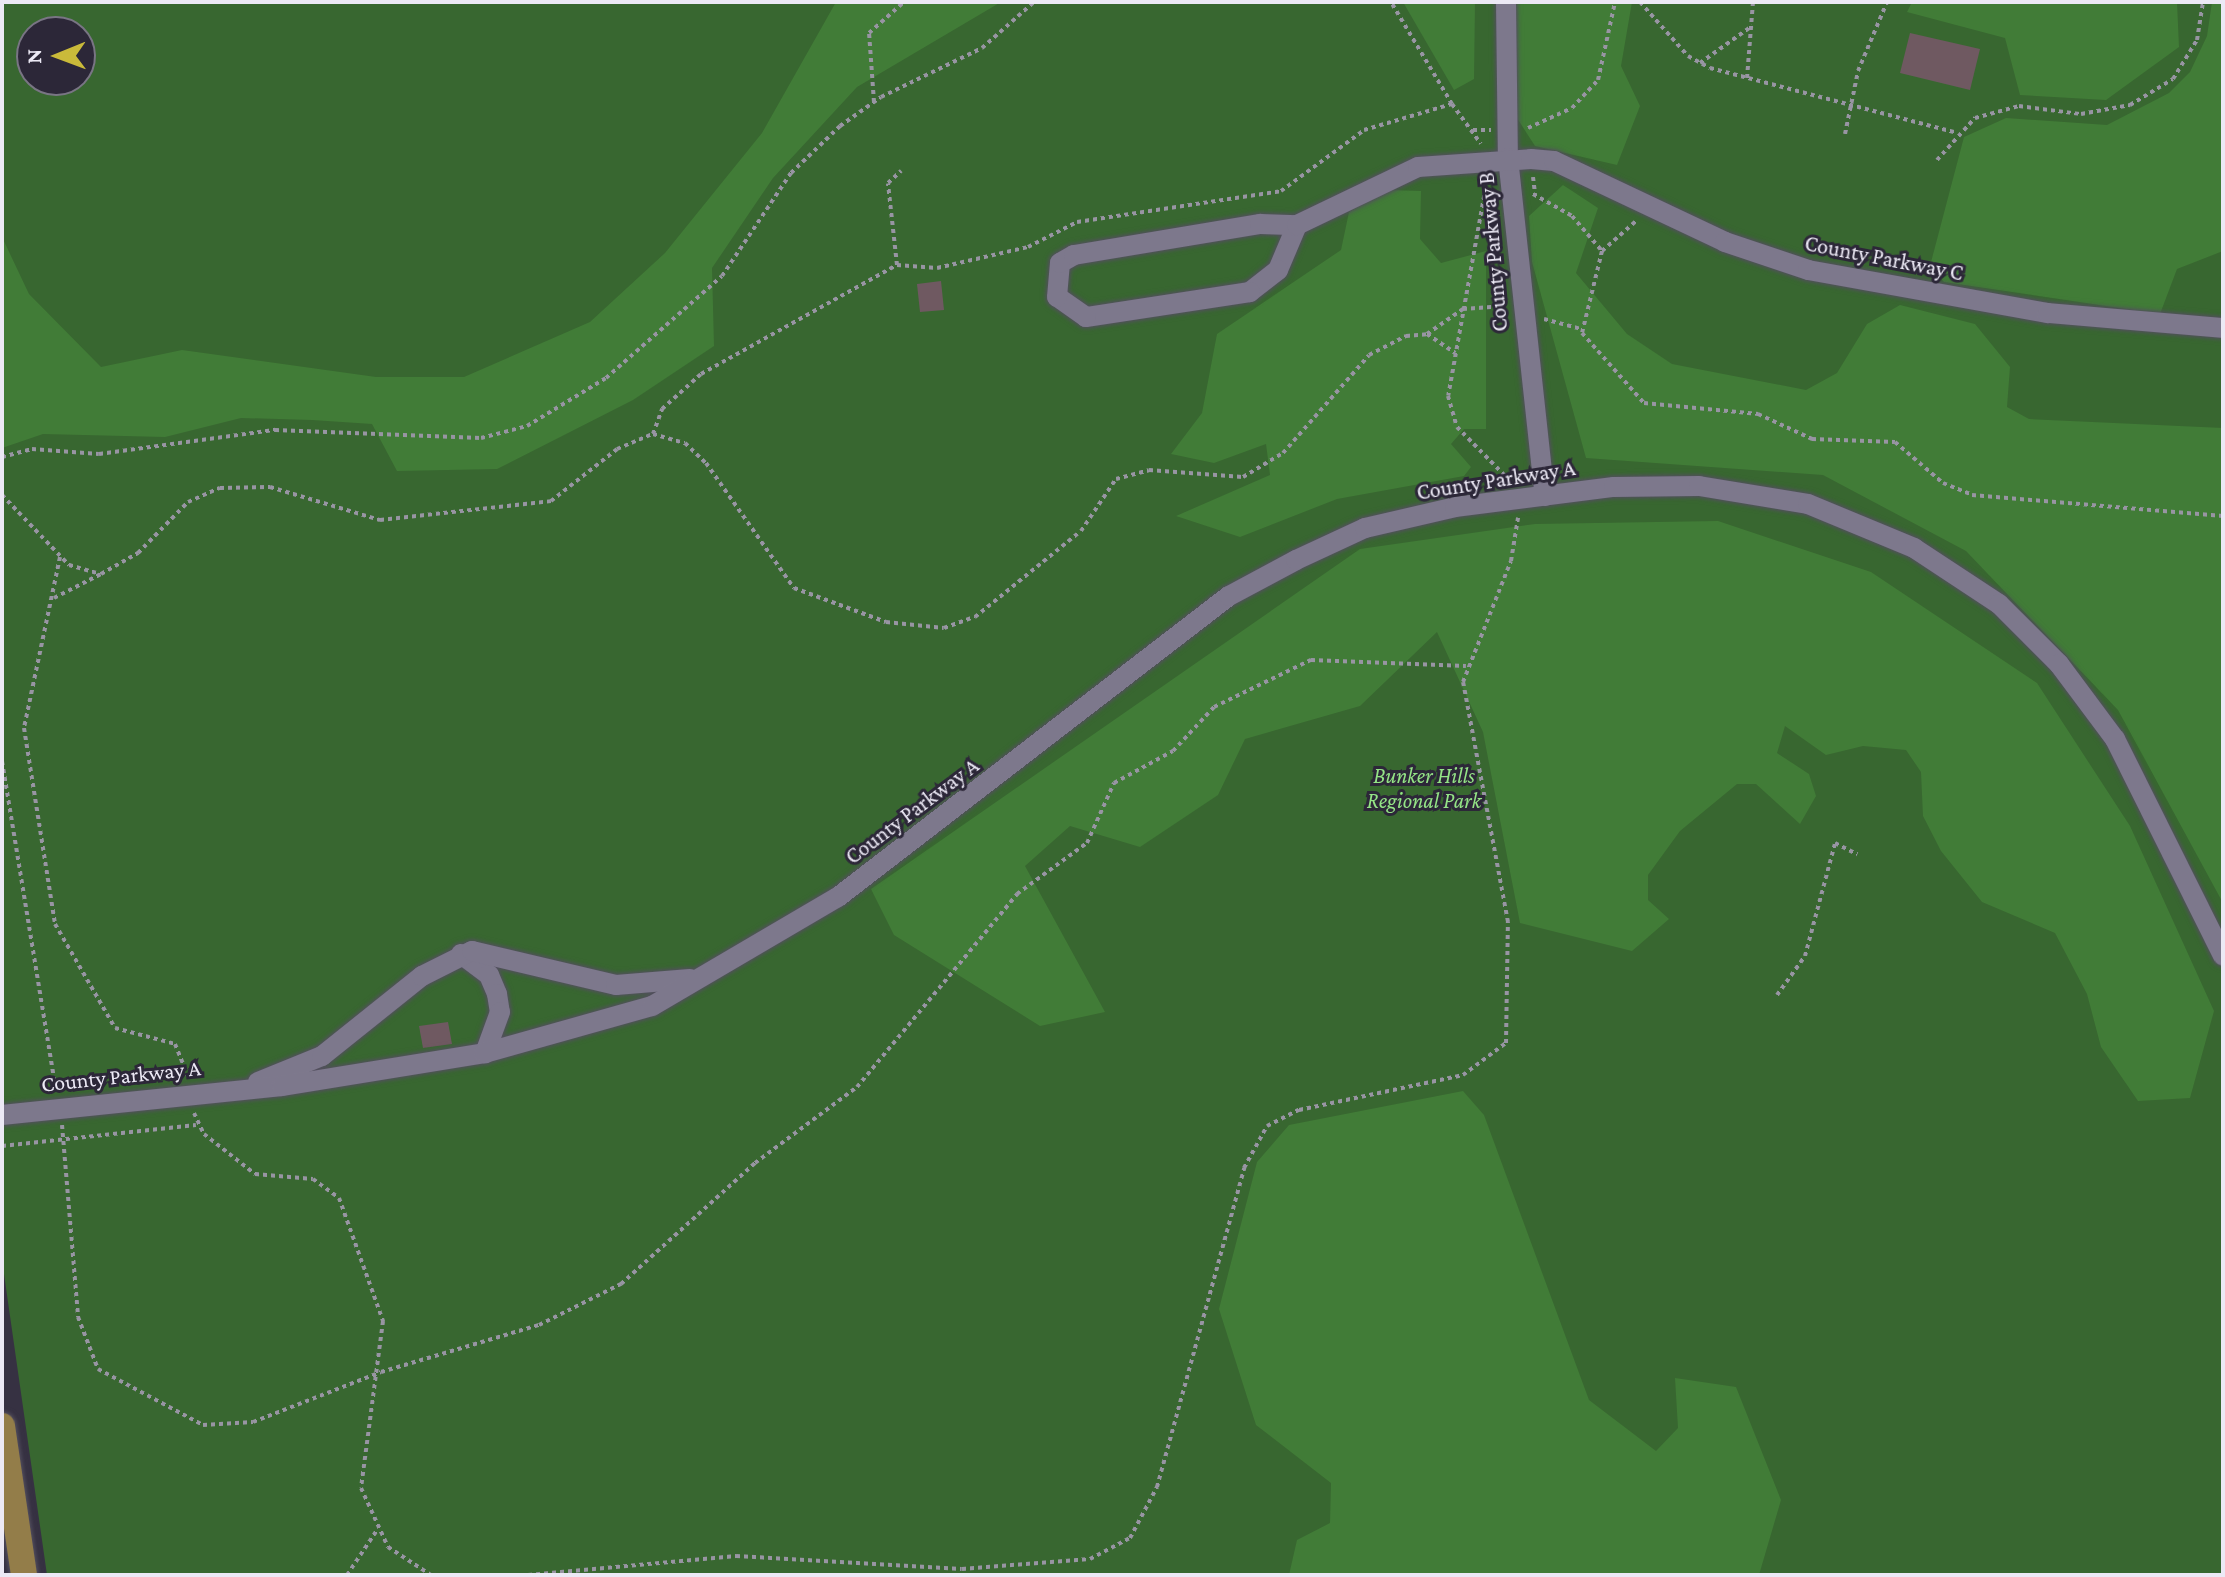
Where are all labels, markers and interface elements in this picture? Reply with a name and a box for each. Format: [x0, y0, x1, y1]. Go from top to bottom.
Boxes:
north arrow [16, 16, 96, 96]
text: N [21, 49, 46, 64]
street label: County Parkway B [1473, 171, 1513, 333]
street label: County Parkway C [1803, 230, 1965, 286]
street label: County Parkway A [1415, 454, 1577, 506]
street label: County Parkway A [840, 752, 984, 870]
park label: Bunker Hills Regional Park [1367, 762, 1481, 814]
street label: County Parkway A [40, 1054, 202, 1098]

